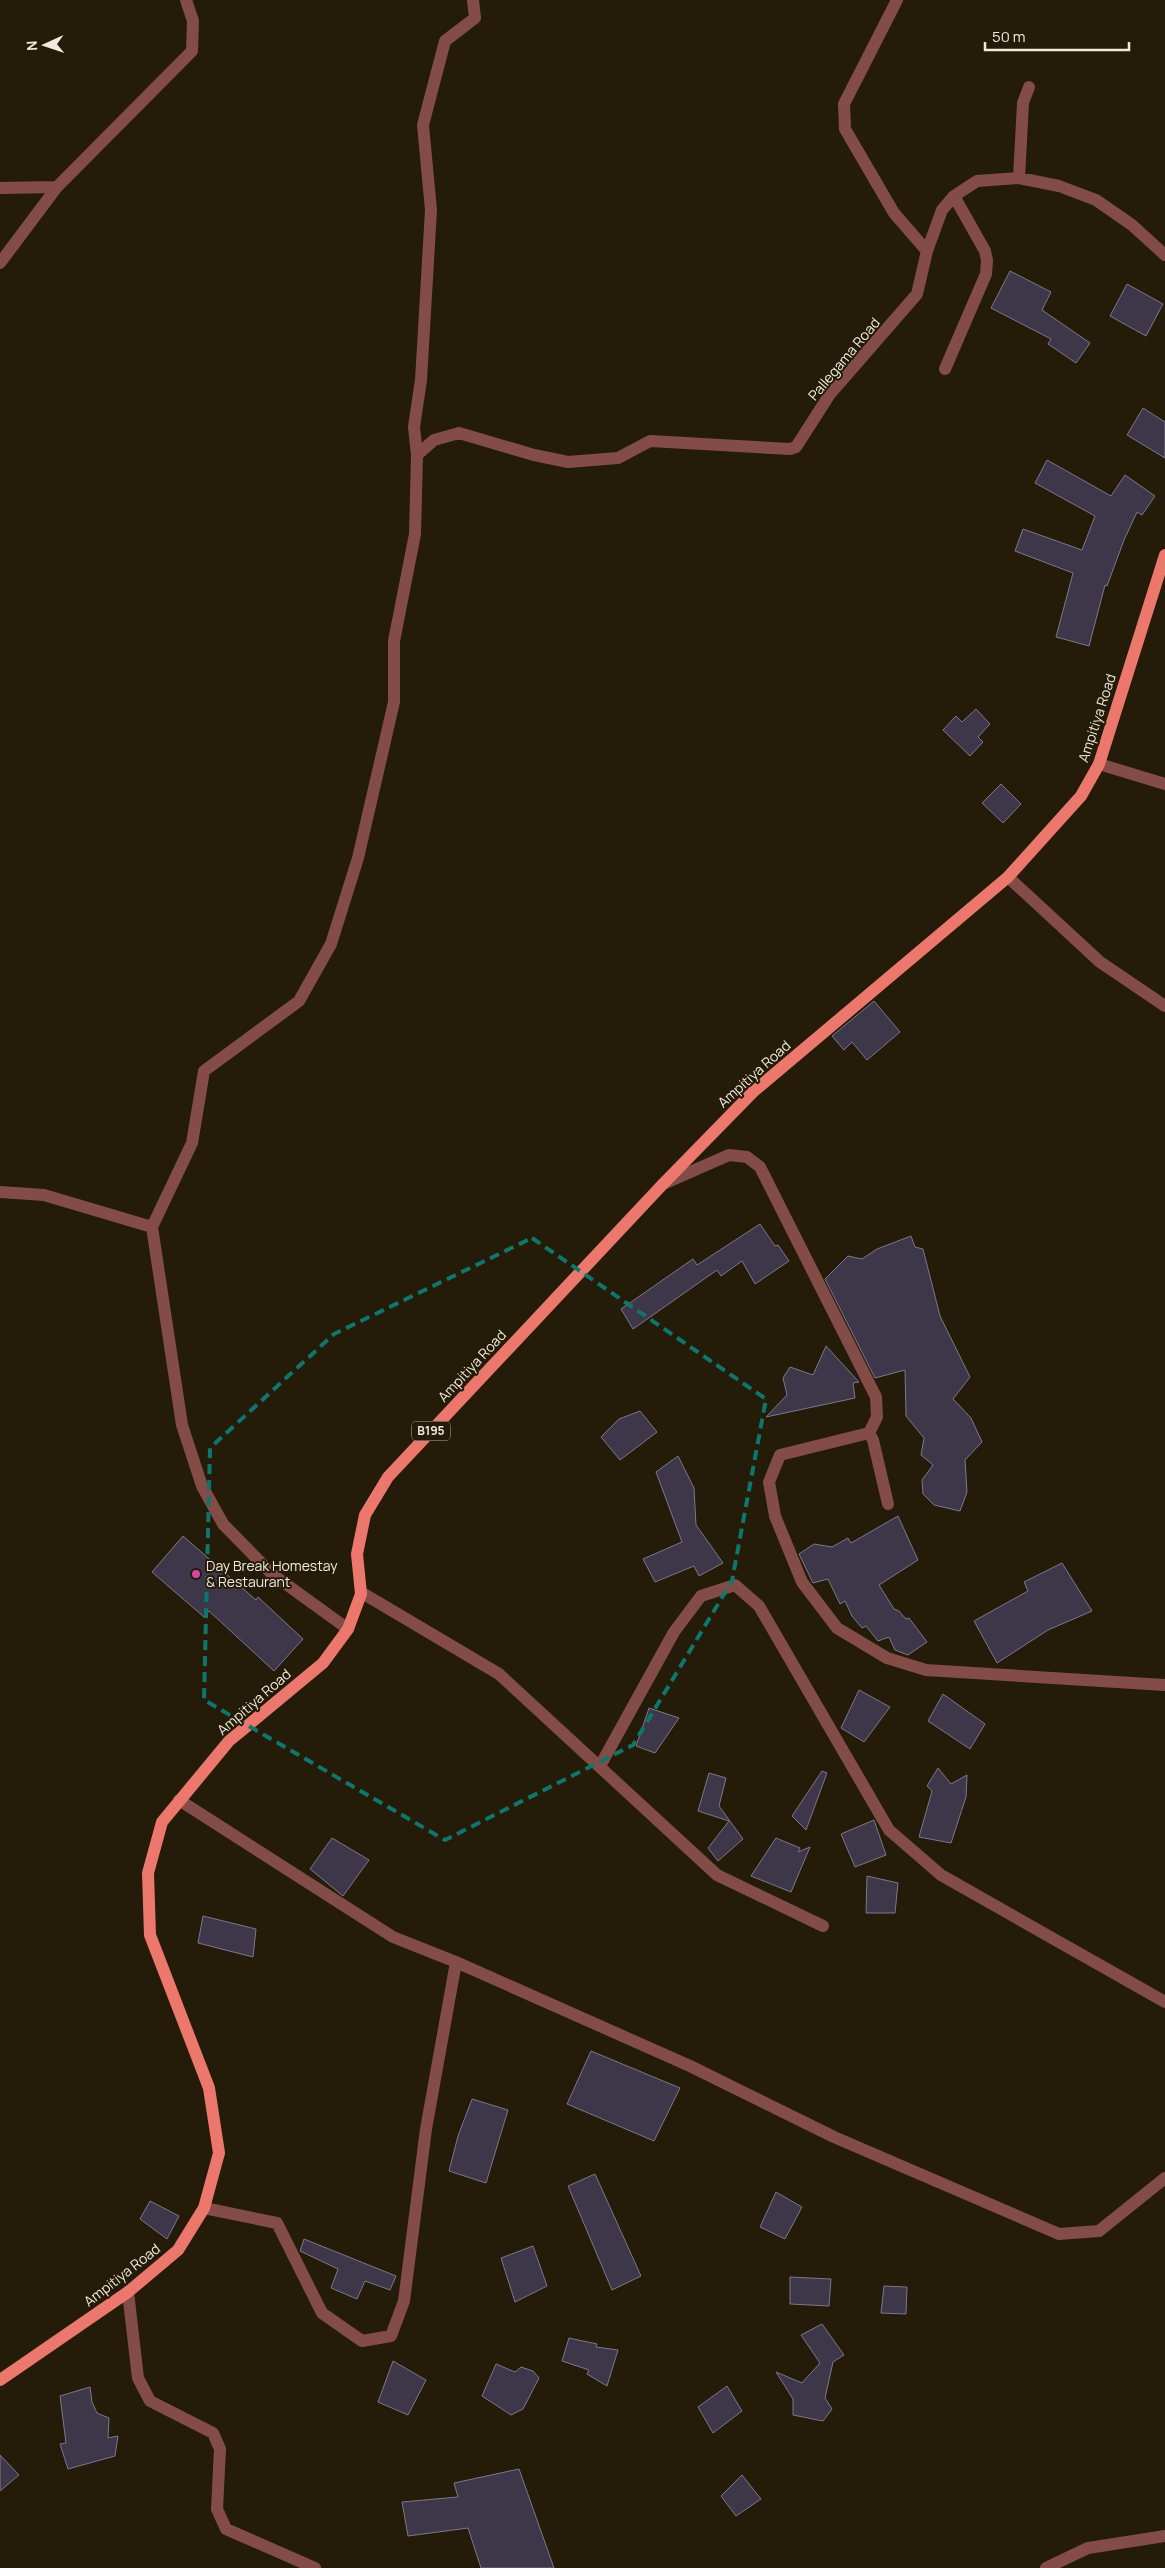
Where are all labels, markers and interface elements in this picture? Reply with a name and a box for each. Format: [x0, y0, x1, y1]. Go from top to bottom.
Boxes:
north arrow [20, 20, 70, 70]
scale bar [985, 20, 1129, 52]
text: 50 m [992, 26, 1026, 47]
text: N [22, 40, 41, 51]
street label: Pallegama Road [803, 313, 884, 404]
street label: Ampitiya Road [1073, 671, 1120, 765]
street label: Ampitiya Road [713, 1036, 794, 1111]
street label: Ampitiya Road [433, 1326, 510, 1406]
road number: B195 [412, 1422, 450, 1440]
place label: Day Break Homestay & Restaurant [206, 1556, 338, 1591]
marker: Day Break Homestay & Restaurant [190, 1568, 202, 1580]
street label: Ampitiya Road [213, 1664, 295, 1739]
street label: Ampitiya Road [80, 2239, 164, 2310]

